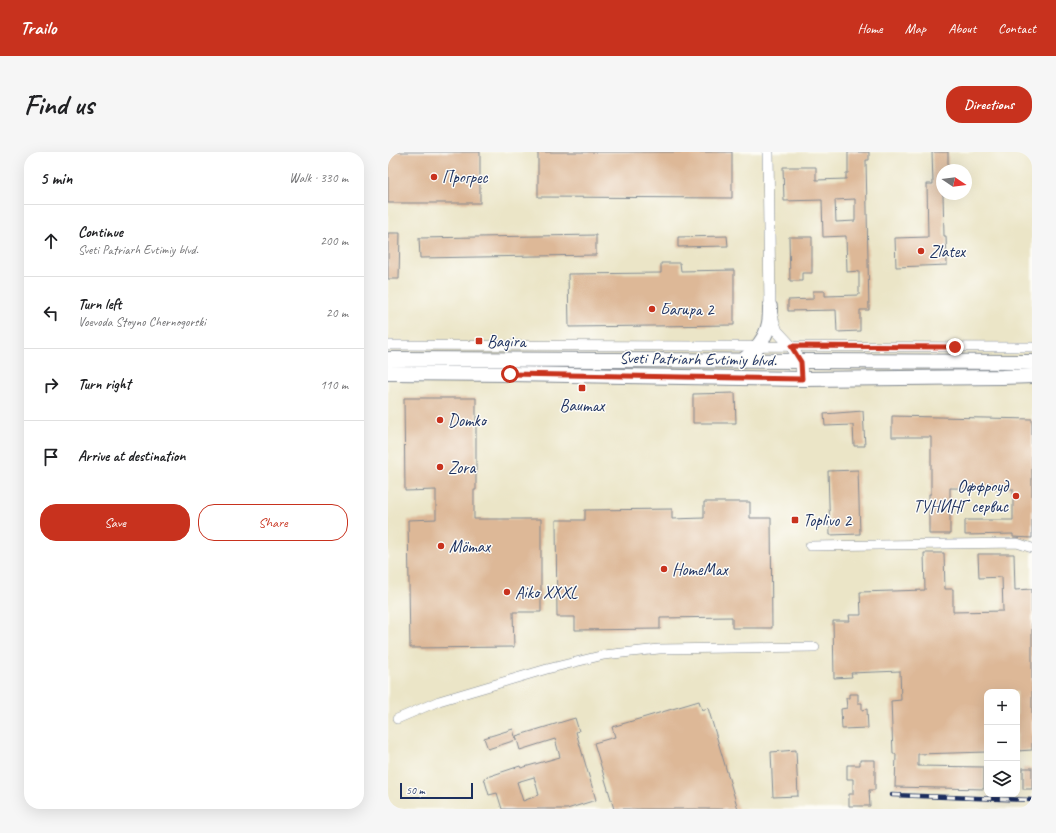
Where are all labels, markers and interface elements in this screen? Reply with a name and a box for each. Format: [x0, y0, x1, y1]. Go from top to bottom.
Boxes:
text: Trailo [20, 16, 56, 40]
text: Home [857, 20, 883, 37]
text: Map [905, 20, 926, 37]
text: About [948, 20, 976, 37]
text: Contact [998, 20, 1036, 37]
button: Directions [946, 86, 1032, 123]
text: Find us [24, 87, 94, 122]
north arrow [936, 164, 972, 200]
place label: Прогрес [442, 167, 488, 188]
text: 5 min [40, 168, 72, 189]
text: Walk · 330 m [289, 170, 348, 186]
marker: Прогрес [429, 172, 439, 182]
text: Continue [78, 223, 123, 242]
icon: ahead [40, 230, 62, 252]
text: 200 m [320, 233, 348, 249]
place label: Zlatex [929, 241, 966, 262]
text: Sveti Patriarh Evtimiy blvd. [78, 242, 198, 258]
marker: Zlatex [916, 246, 926, 256]
text: Turn left [78, 295, 121, 314]
place label: Багира 2 [660, 299, 715, 320]
icon: left [40, 302, 62, 324]
marker: Багира 2 [647, 304, 657, 314]
text: 20 m [326, 305, 348, 321]
text: Voevoda Stoyno Chernogorski [78, 314, 206, 330]
place label: Bagira [487, 331, 528, 352]
marker: Bagira [474, 336, 484, 346]
route end [946, 338, 964, 356]
street label: Sveti Patriarh Evtimiy blvd. [619, 347, 777, 371]
route start [501, 365, 519, 383]
icon: right [40, 374, 62, 396]
text: Turn right [78, 375, 131, 394]
text: 110 m [320, 377, 348, 393]
marker: Baumax [577, 383, 587, 393]
place label: Baumax [560, 395, 606, 416]
place label: Domko [448, 410, 488, 431]
marker: Domko [435, 415, 445, 425]
icon: arrive [40, 446, 62, 468]
text: Arrive at destination [78, 447, 185, 466]
place label: Zora [448, 457, 476, 478]
marker: Zora [435, 462, 445, 472]
place label: Оффроуд ТУНИНГ сервис [913, 476, 1010, 517]
marker: Оффроуд ТУНИНГ сервис [1011, 491, 1021, 501]
button: Save [40, 504, 190, 541]
button: Share [198, 504, 348, 541]
place label: Toplivo 2 [803, 510, 852, 531]
marker: Toplivo 2 [790, 515, 800, 525]
place label: Mömax [449, 536, 491, 557]
marker: Mömax [436, 541, 446, 551]
place label: HomeMax [672, 559, 729, 580]
marker: HomeMax [659, 564, 669, 574]
place label: Aiko XXXL [515, 582, 578, 603]
marker: Aiko XXXL [502, 587, 512, 597]
map controls [984, 689, 1020, 797]
button: + [984, 689, 1020, 725]
button: − [984, 725, 1020, 761]
button: layers [984, 761, 1020, 797]
scale bar [400, 781, 473, 800]
text: 50 m [406, 783, 425, 797]

